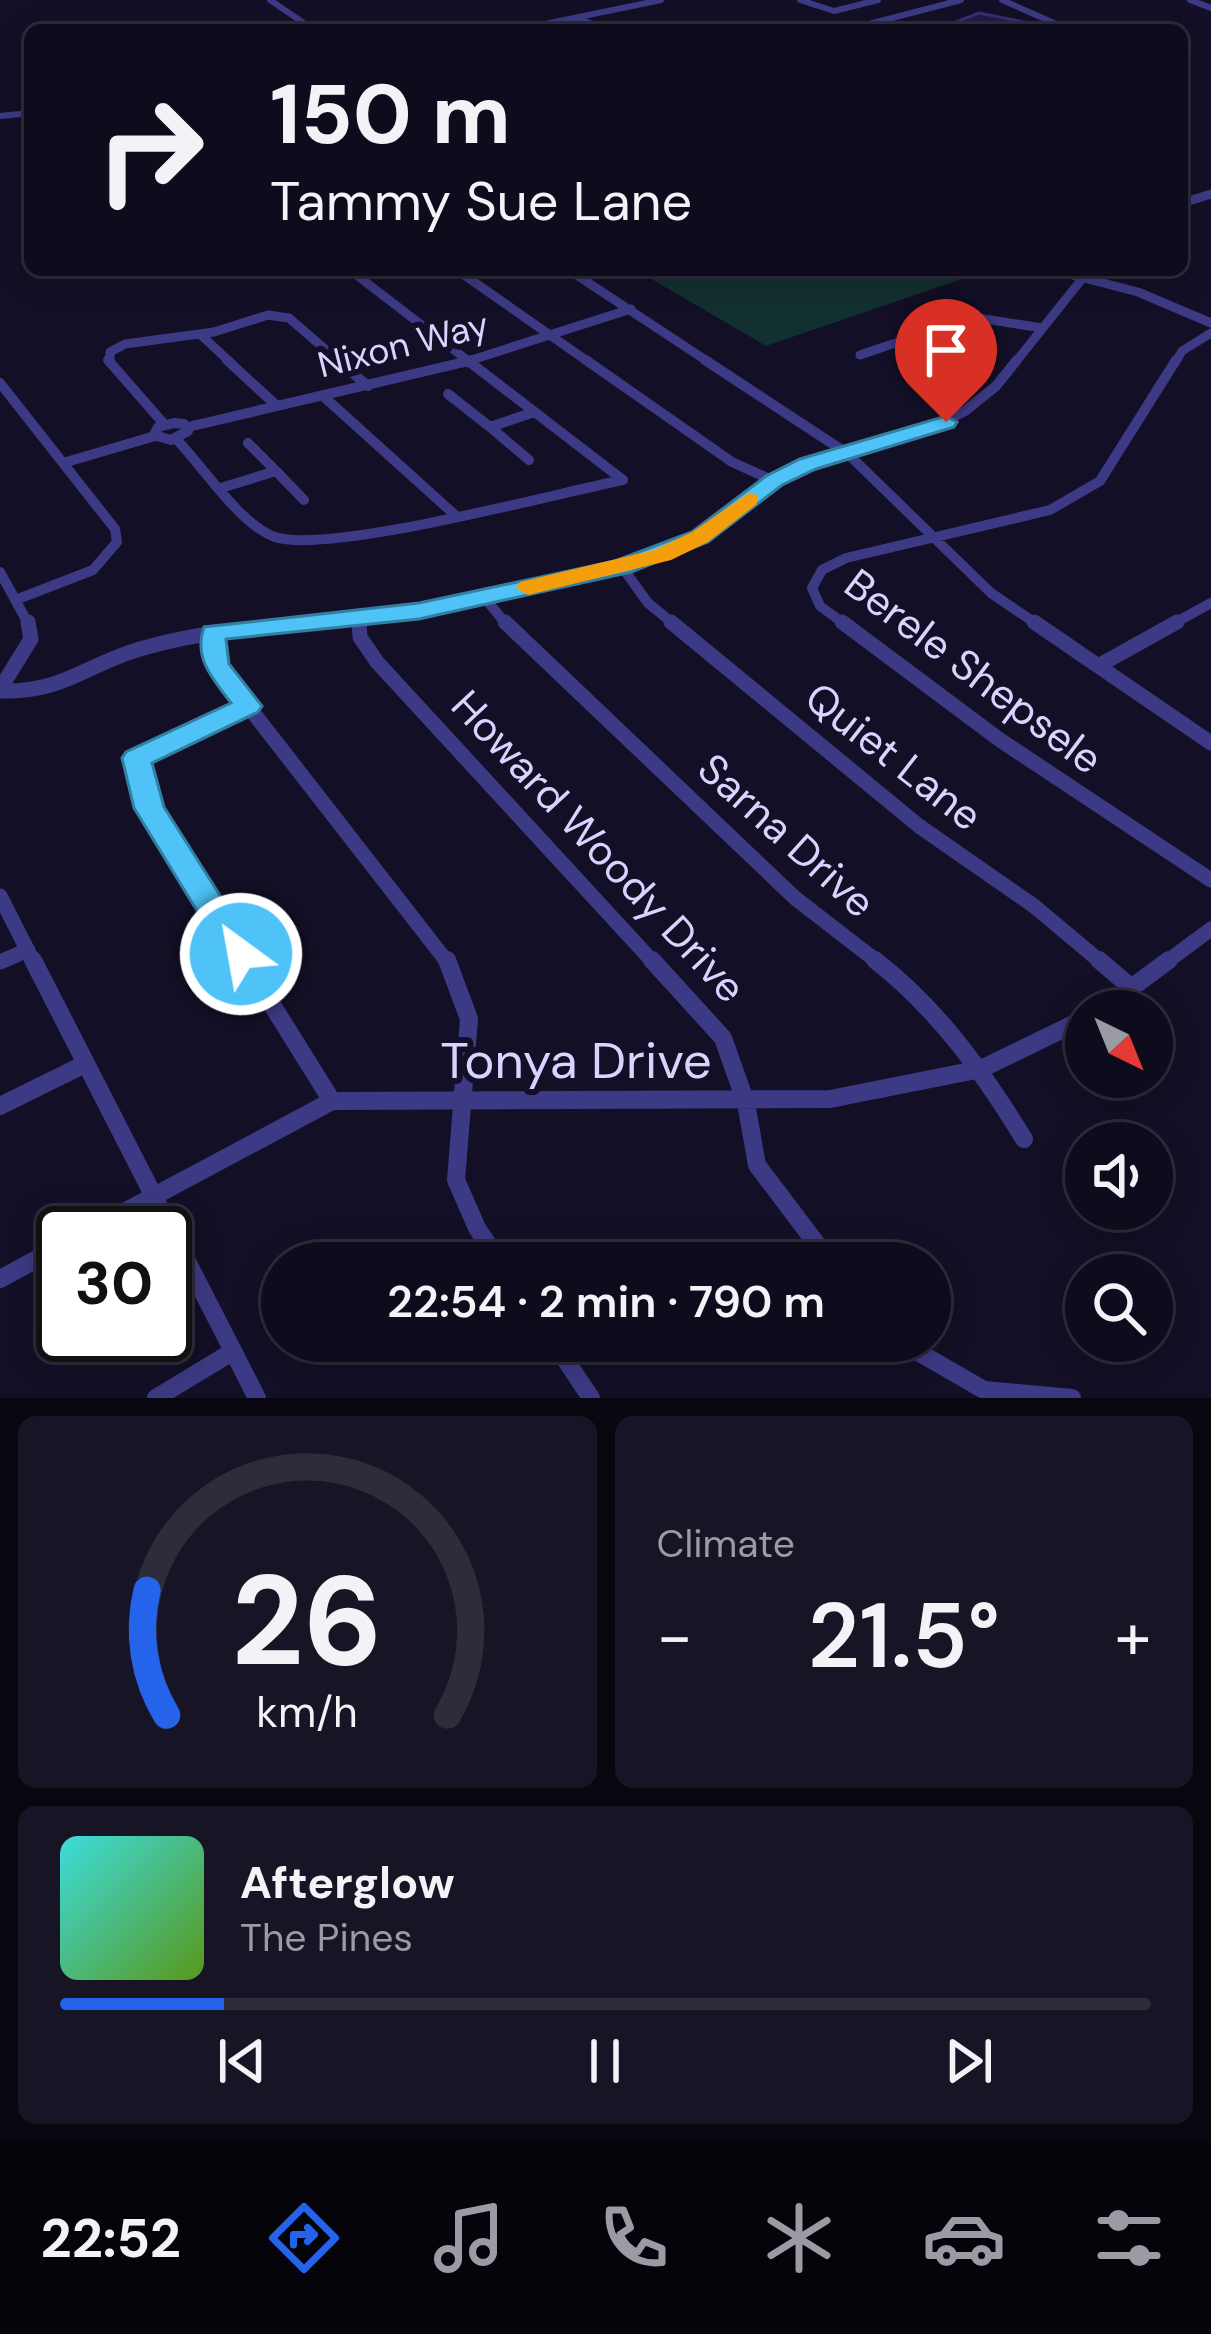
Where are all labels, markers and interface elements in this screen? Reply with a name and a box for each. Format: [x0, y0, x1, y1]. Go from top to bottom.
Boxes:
text: 150 m [270, 60, 511, 169]
icon: right [72, 72, 228, 228]
text: Tammy Sue Lane [270, 166, 692, 237]
pin [895, 299, 997, 422]
street label: Nixon Way [313, 301, 493, 388]
icon: arrive [913, 317, 979, 383]
street label: Berele Shepsele [834, 556, 1114, 786]
street label: Quiet Lane [794, 670, 994, 843]
street label: Howard Woody Drive [439, 678, 758, 1014]
street label: Sarna Drive [686, 741, 887, 930]
position arrow [178, 891, 304, 1017]
north arrow [1065, 990, 1173, 1098]
map controls [1065, 990, 1173, 1362]
street label: Tonya Drive [440, 1027, 712, 1094]
button: sound [1065, 1122, 1173, 1230]
speed limit sign: 30 [36, 1206, 192, 1362]
button: search [1065, 1254, 1173, 1362]
text: 22:54 · 2 min · 790 m [387, 1272, 825, 1331]
text: Climate [657, 1518, 795, 1569]
text: 26 [232, 1540, 383, 1703]
text: 21.5° [808, 1578, 1000, 1695]
text: − [657, 1594, 693, 1679]
text: + [1115, 1594, 1151, 1679]
text: km/h [257, 1684, 358, 1740]
text: Afterglow [240, 1853, 455, 1912]
text: The Pines [240, 1912, 413, 1963]
icon: previous [209, 2028, 275, 2094]
icon: pause [572, 2028, 638, 2094]
icon: next [936, 2028, 1002, 2094]
icon: directions [262, 2196, 346, 2280]
icon: music [427, 2196, 511, 2280]
icon: phone [592, 2196, 676, 2280]
icon: climate [757, 2196, 841, 2280]
icon: car [922, 2196, 1006, 2280]
icon: filters [1087, 2196, 1171, 2280]
text: 22:52 [40, 2203, 181, 2274]

